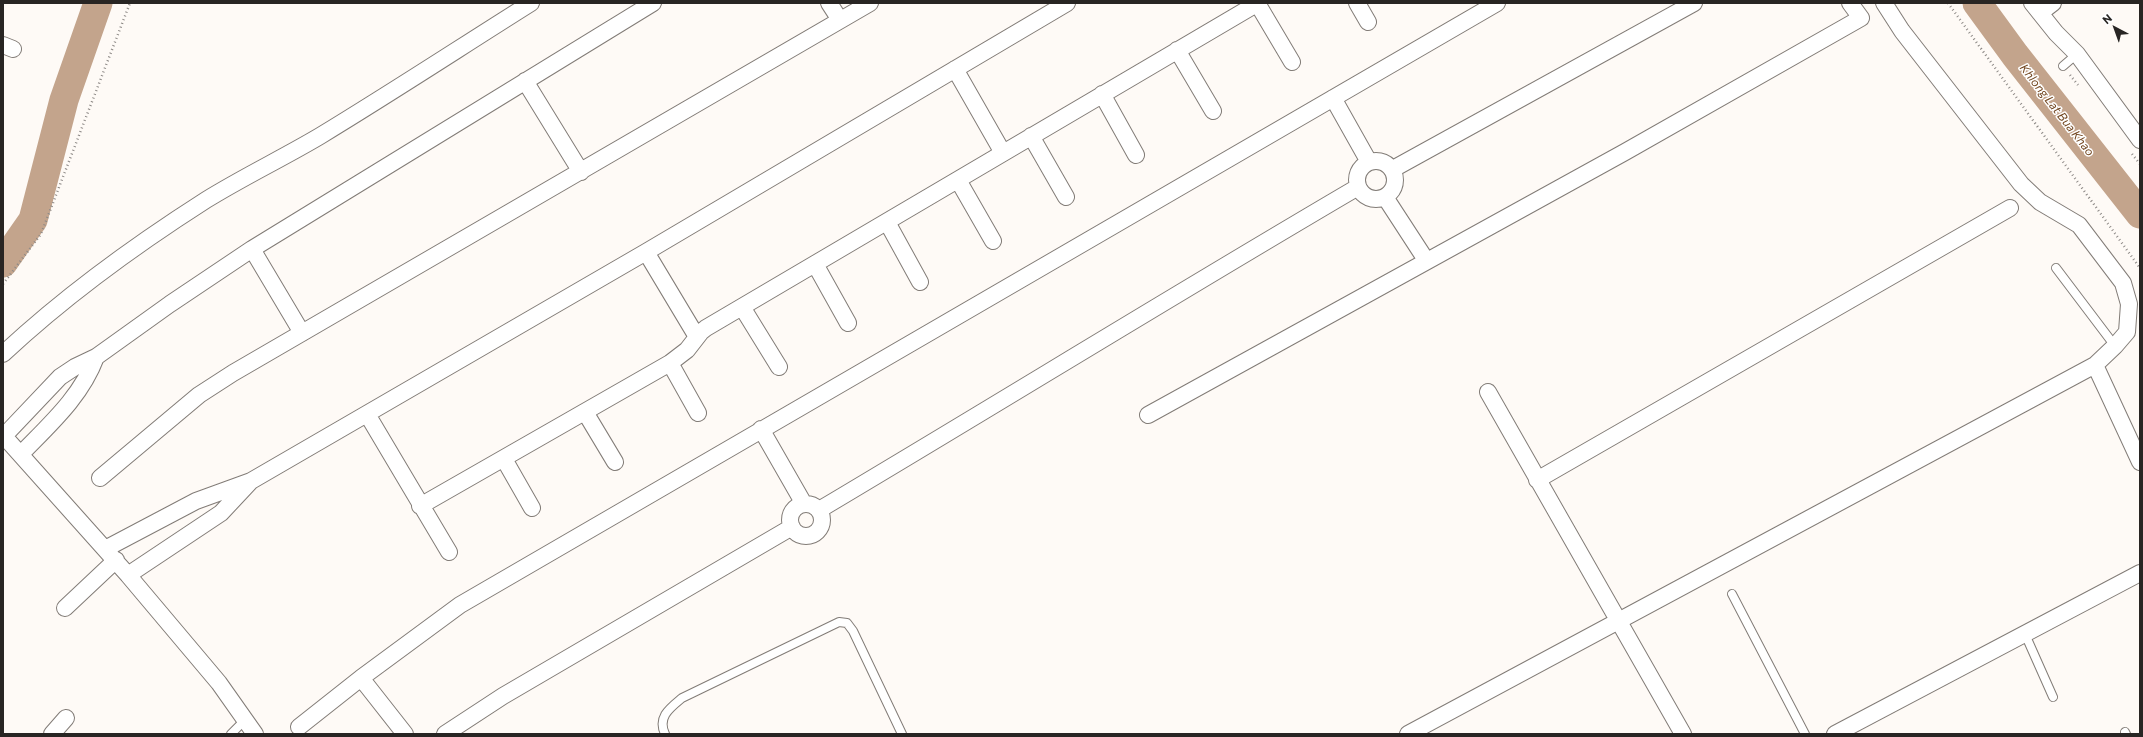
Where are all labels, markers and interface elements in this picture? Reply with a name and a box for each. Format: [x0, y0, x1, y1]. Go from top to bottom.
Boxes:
north arrow [2095, 8, 2135, 48]
text: N [2099, 11, 2114, 26]
water label: Khlong Lat Bua Khao [2017, 61, 2097, 159]

